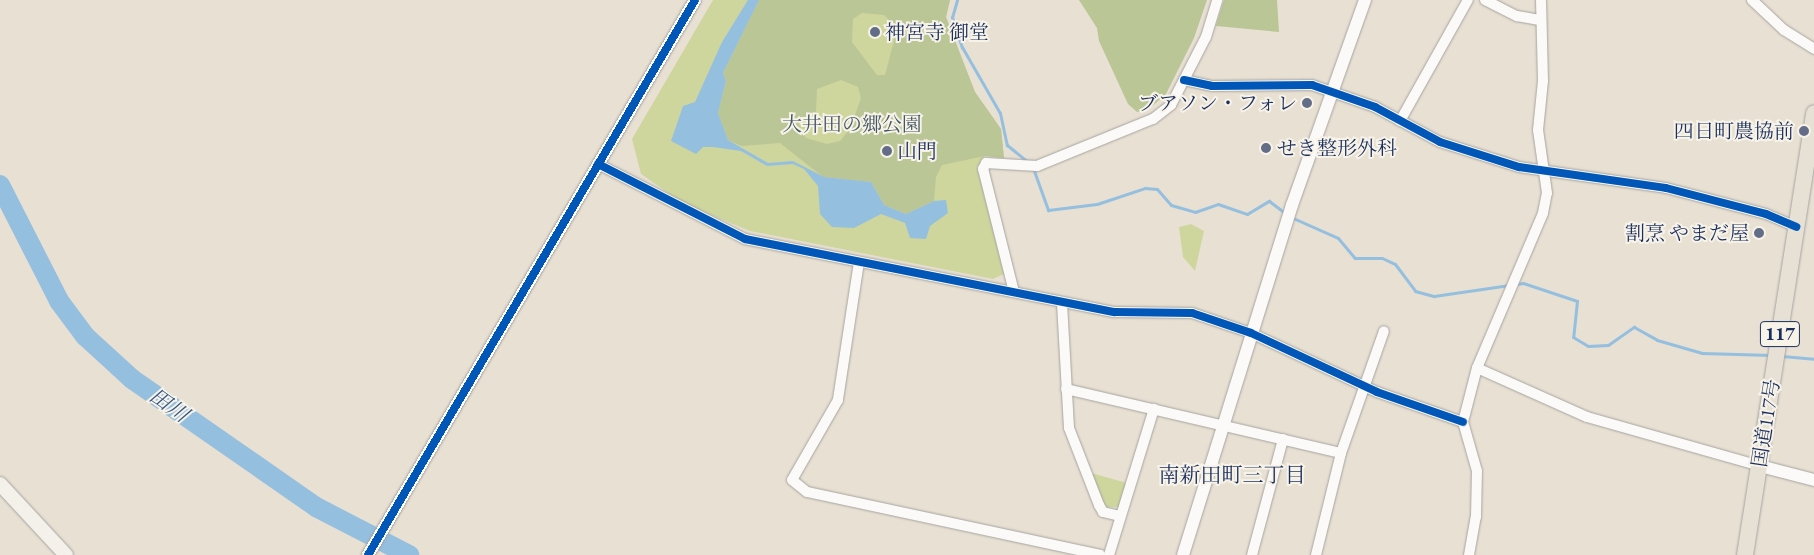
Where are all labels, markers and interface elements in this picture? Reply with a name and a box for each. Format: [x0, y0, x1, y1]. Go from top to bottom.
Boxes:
place label: 神宮寺 御堂 [885, 20, 989, 44]
marker: 神宮寺 御堂 [869, 26, 881, 38]
place label: ブアソン・フォレ [1137, 91, 1297, 115]
marker: ブアソン・フォレ [1301, 97, 1313, 109]
park label: 大井田の郷公園 [782, 112, 922, 136]
place label: 四日町農協前 [1674, 119, 1794, 143]
marker: 四日町農協前 [1798, 125, 1810, 137]
place label: せき整形外科 [1277, 136, 1397, 160]
place label: 山門 [897, 139, 937, 163]
marker: せき整形外科 [1259, 141, 1273, 155]
marker: 山門 [881, 145, 893, 157]
place label: 割烹 やまだ屋 [1625, 221, 1749, 245]
marker: 割烹 やまだ屋 [1753, 227, 1765, 239]
road number: 117 [1759, 318, 1801, 350]
street label: 国道117号 [1747, 377, 1785, 469]
water label: 田川 [145, 383, 193, 427]
district label: 南新田町三丁目 [1159, 462, 1305, 488]

